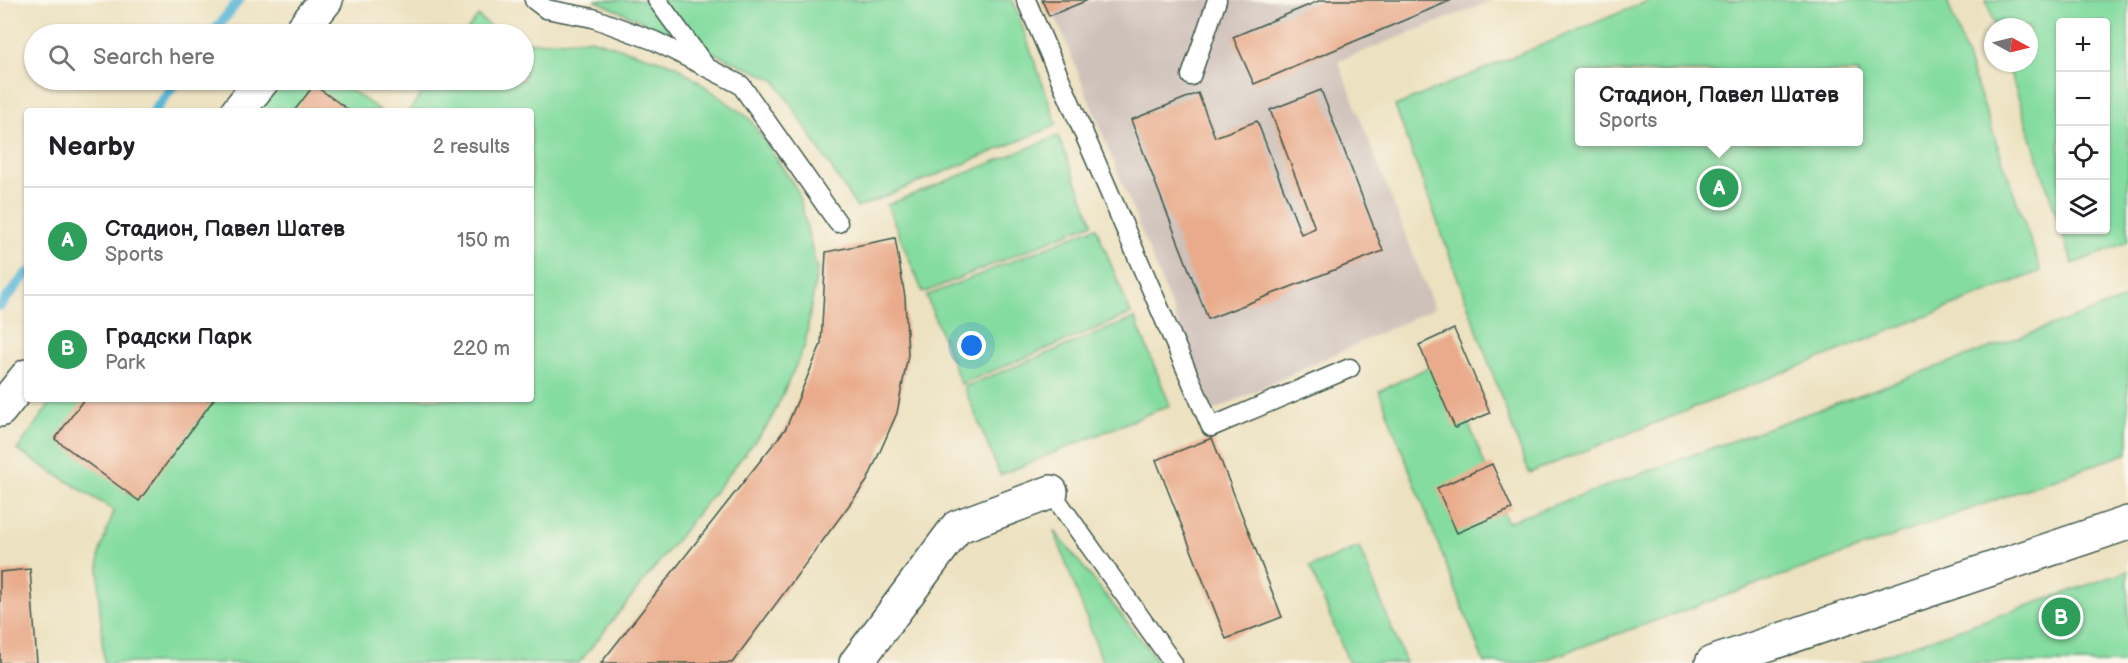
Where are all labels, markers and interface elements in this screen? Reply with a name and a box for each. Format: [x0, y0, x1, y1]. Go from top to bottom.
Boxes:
north arrow [1984, 18, 2038, 72]
map controls [2056, 18, 2110, 234]
button: + [2056, 18, 2110, 72]
search box [24, 24, 534, 90]
icon: search [45, 41, 78, 74]
text: Search here [93, 44, 215, 71]
popup [1575, 68, 1863, 146]
button: − [2056, 72, 2110, 126]
text: Стадион, Павел Шатев [1599, 82, 1839, 109]
text: Sports [1599, 109, 1657, 133]
button: locate [2056, 126, 2110, 180]
text: Nearby [48, 132, 135, 163]
text: 2 results [433, 135, 510, 159]
pin: A [1700, 166, 1738, 210]
button: layers [2056, 180, 2110, 234]
text: Стадион, Павел Шатев [105, 216, 345, 243]
text: A [61, 229, 74, 253]
text: 150 m [457, 229, 510, 253]
text: Sports [105, 243, 163, 267]
text: Градски Парк [105, 324, 252, 351]
your location [957, 331, 986, 360]
text: B [60, 337, 75, 361]
text: 220 m [453, 337, 510, 361]
text: Park [105, 351, 145, 375]
pin: B [2042, 594, 2080, 640]

